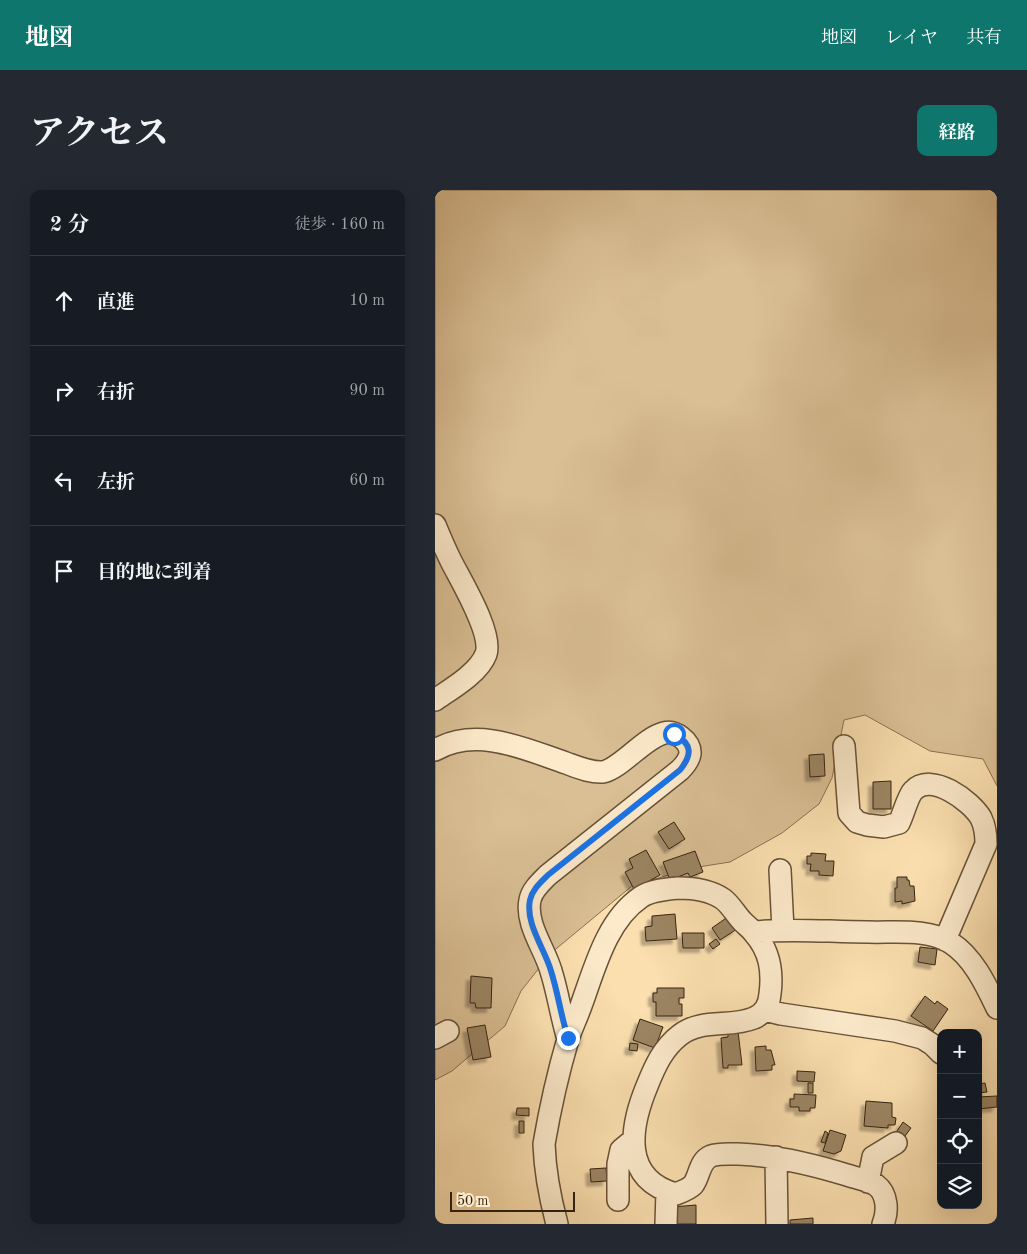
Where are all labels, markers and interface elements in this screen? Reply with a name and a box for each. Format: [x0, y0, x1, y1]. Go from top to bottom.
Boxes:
text: 地図 [25, 27, 73, 51]
text: 地図 [821, 29, 857, 47]
text: レイヤ [885, 29, 938, 47]
text: 共有 [966, 29, 1002, 47]
button: 経路 [917, 105, 997, 156]
text: アクセス [30, 117, 169, 152]
text: 2 分 [50, 215, 89, 236]
text: 徒歩 · 160 m [295, 217, 385, 233]
icon: ahead [50, 287, 78, 315]
text: 10 m [349, 293, 385, 309]
text: 直進 [97, 294, 135, 313]
icon: right [50, 377, 78, 405]
text: 90 m [349, 383, 385, 399]
text: 右折 [97, 384, 135, 403]
icon: left [50, 467, 78, 495]
text: 60 m [349, 473, 385, 489]
text: 左折 [97, 474, 135, 493]
icon: arrive [50, 557, 78, 585]
text: 目的地に到着 [97, 564, 211, 583]
route start [663, 723, 686, 746]
route end [557, 1027, 580, 1050]
map controls [937, 1029, 982, 1209]
button: + [937, 1029, 982, 1074]
button: − [937, 1074, 982, 1119]
button: locate [937, 1119, 982, 1164]
button: layers [937, 1164, 982, 1209]
scale bar [450, 1189, 575, 1212]
text: 50 m [457, 1194, 488, 1208]

